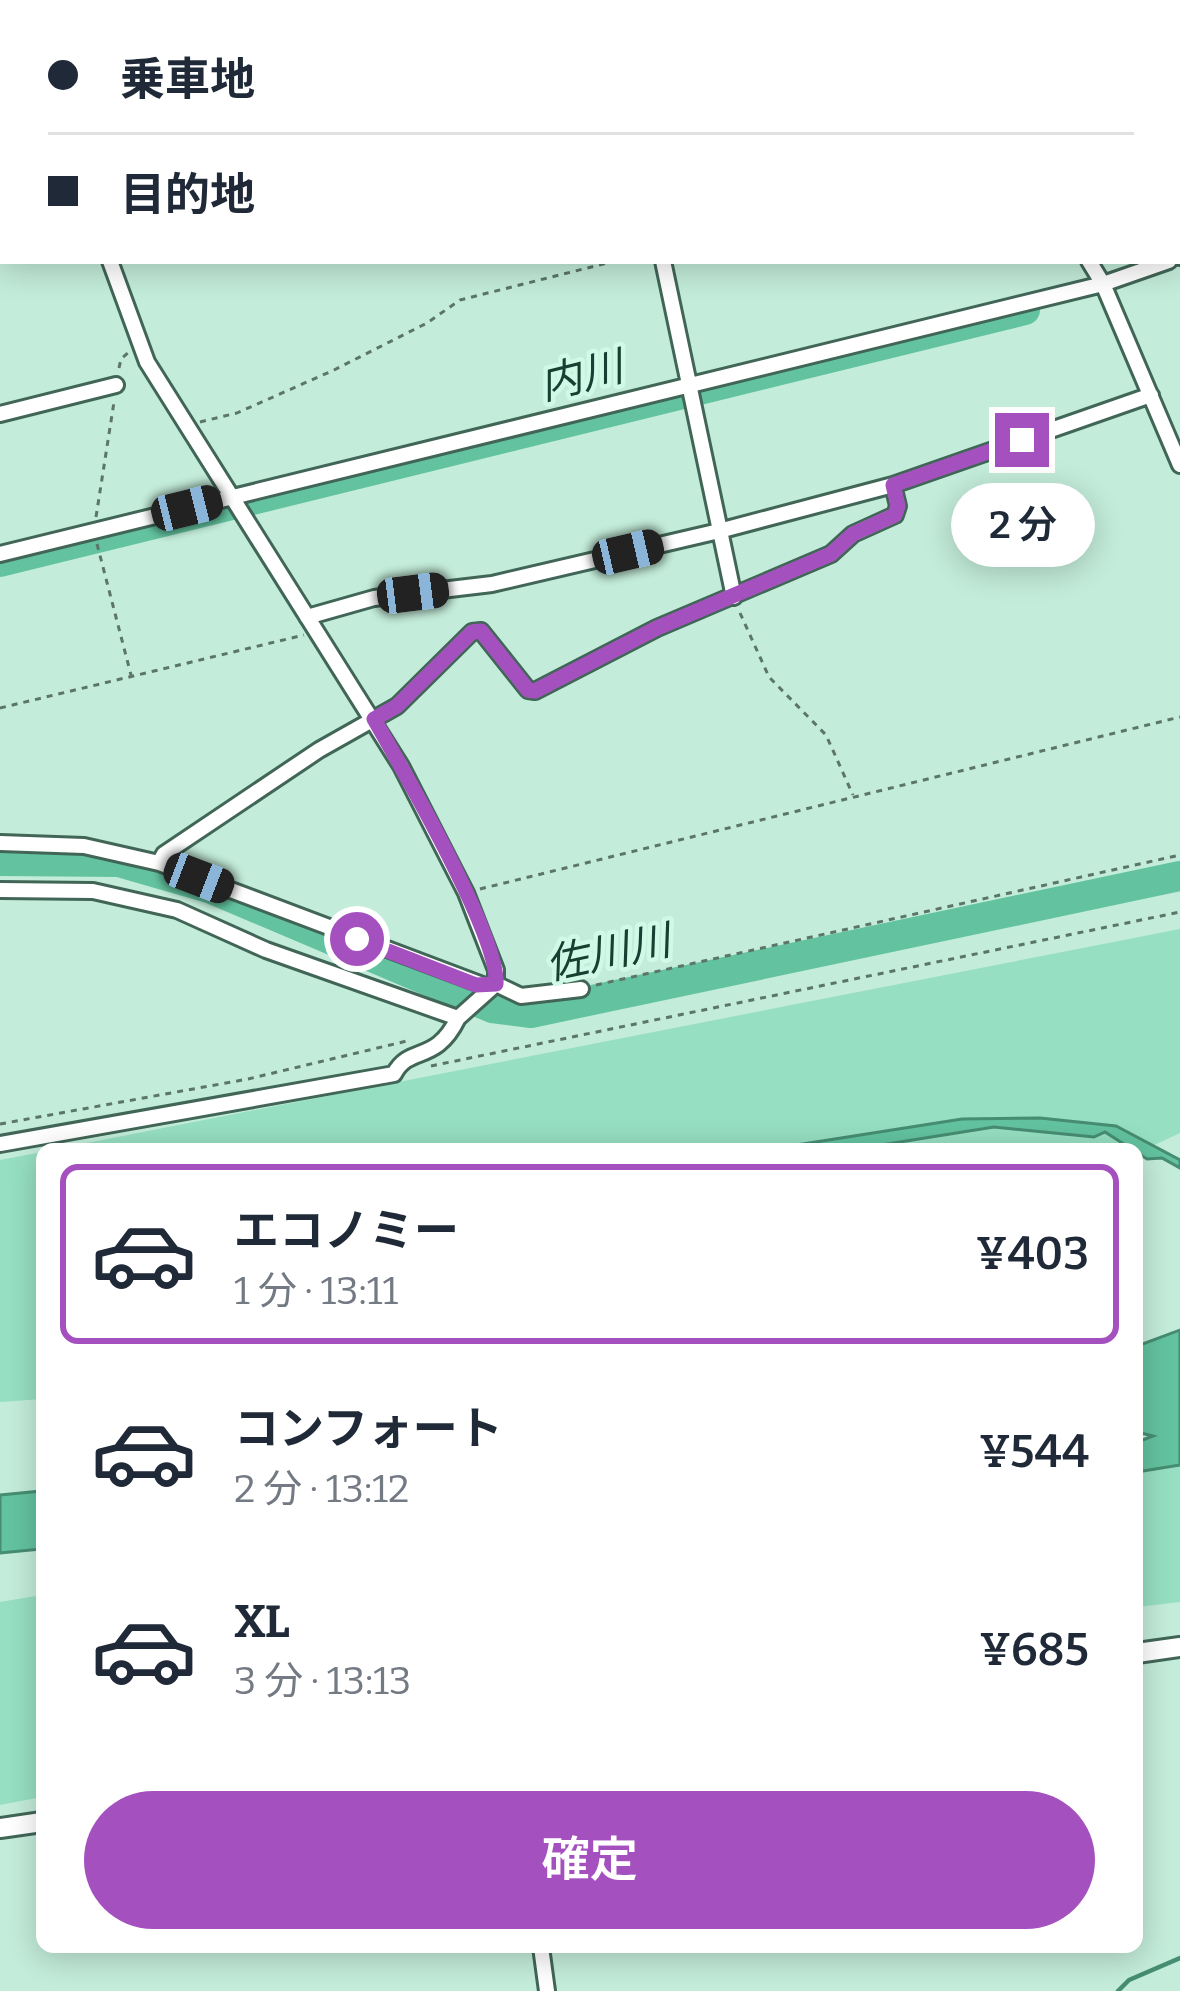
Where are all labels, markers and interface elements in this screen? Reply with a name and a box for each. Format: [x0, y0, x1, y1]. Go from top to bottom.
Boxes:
text: 乗車地 [120, 53, 255, 107]
text: 目的地 [120, 168, 255, 222]
water label: 内川 [534, 341, 632, 410]
route end [995, 413, 1049, 467]
car [148, 482, 226, 534]
callout: 2 分 [950, 482, 1094, 566]
text: 2 分 [989, 502, 1057, 548]
car [589, 526, 667, 578]
car [375, 571, 451, 615]
car [159, 848, 239, 908]
route start [330, 912, 384, 966]
water label: 佐川川 [541, 915, 679, 991]
icon: car [90, 1200, 198, 1308]
text: エコノミー [234, 1204, 459, 1258]
text: ¥403 [976, 1227, 1089, 1281]
text: 1 分 · 13:11 [234, 1268, 398, 1314]
icon: car [90, 1398, 198, 1506]
text: コンフォート [234, 1402, 503, 1456]
text: ¥544 [979, 1425, 1089, 1479]
text: 2 分 · 13:12 [234, 1466, 409, 1512]
text: XL [234, 1595, 290, 1649]
icon: car [90, 1596, 198, 1704]
text: ¥685 [979, 1623, 1089, 1677]
text: 3 分 · 13:13 [234, 1658, 411, 1704]
button: 確定 [84, 1791, 1095, 1929]

